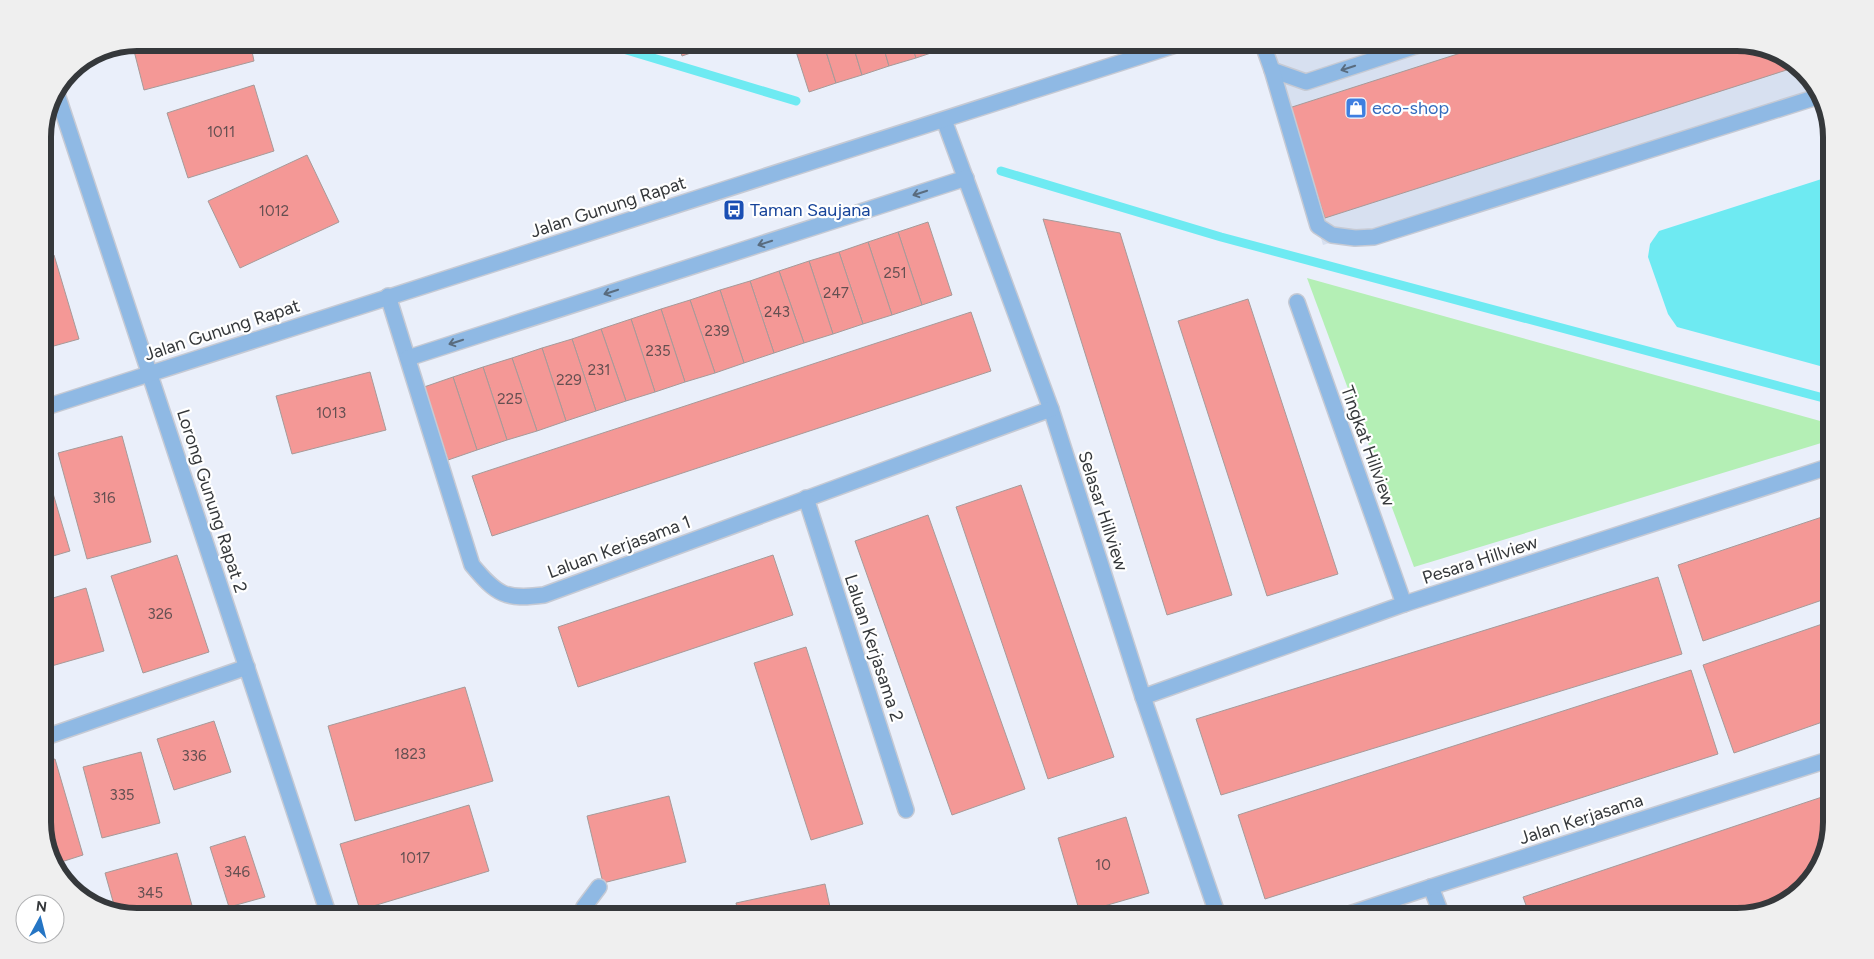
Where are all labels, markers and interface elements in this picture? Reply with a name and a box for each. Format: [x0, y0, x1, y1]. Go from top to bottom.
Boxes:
one-way arrow [1341, 64, 1357, 74]
shop icon: eco-shop [1344, 96, 1368, 120]
place label: eco-shop [1372, 97, 1449, 119]
house number: 1011 [207, 123, 235, 141]
street label: Jalan Gunung Rapat [528, 171, 689, 242]
one-way arrow [912, 188, 928, 198]
bus stop icon: Taman Saujana [722, 198, 746, 222]
place label: Taman Saujana [750, 199, 871, 221]
house number: 1012 [259, 202, 289, 220]
one-way arrow [758, 238, 774, 248]
house number: 251 [883, 264, 907, 282]
house number: 247 [823, 284, 849, 302]
one-way arrow [603, 288, 619, 298]
street label: Jalan Gunung Rapat [142, 294, 303, 365]
house number: 243 [764, 303, 790, 321]
house number: 239 [704, 322, 730, 340]
one-way arrow [448, 338, 464, 348]
house number: 235 [645, 342, 671, 360]
house number: 231 [588, 361, 610, 379]
house number: 229 [556, 371, 582, 389]
street label: Tingkat Hillview [1336, 383, 1400, 509]
house number: 225 [497, 390, 523, 408]
house number: 1013 [316, 404, 346, 422]
street label: Lorong Gunung Rapat 2 [172, 406, 252, 596]
street label: Selasar Hillview [1073, 448, 1133, 574]
house number: 316 [93, 489, 116, 507]
street label: Laluan Kerjasama 1 [544, 511, 694, 583]
street label: Pesara Hillview [1419, 531, 1541, 589]
street label: Laluan Kerjasama 2 [840, 572, 908, 724]
house number: 326 [147, 605, 173, 623]
house number: 1823 [394, 745, 426, 763]
house number: 336 [182, 747, 207, 765]
house number: 335 [110, 786, 134, 804]
street label: Jalan Kerjasama [1516, 789, 1646, 849]
house number: 1017 [400, 849, 430, 867]
house number: 10 [1095, 856, 1111, 874]
house number: 346 [224, 863, 250, 881]
house number: 345 [137, 884, 163, 902]
north arrow [15, 894, 65, 944]
text: N [35, 897, 48, 916]

